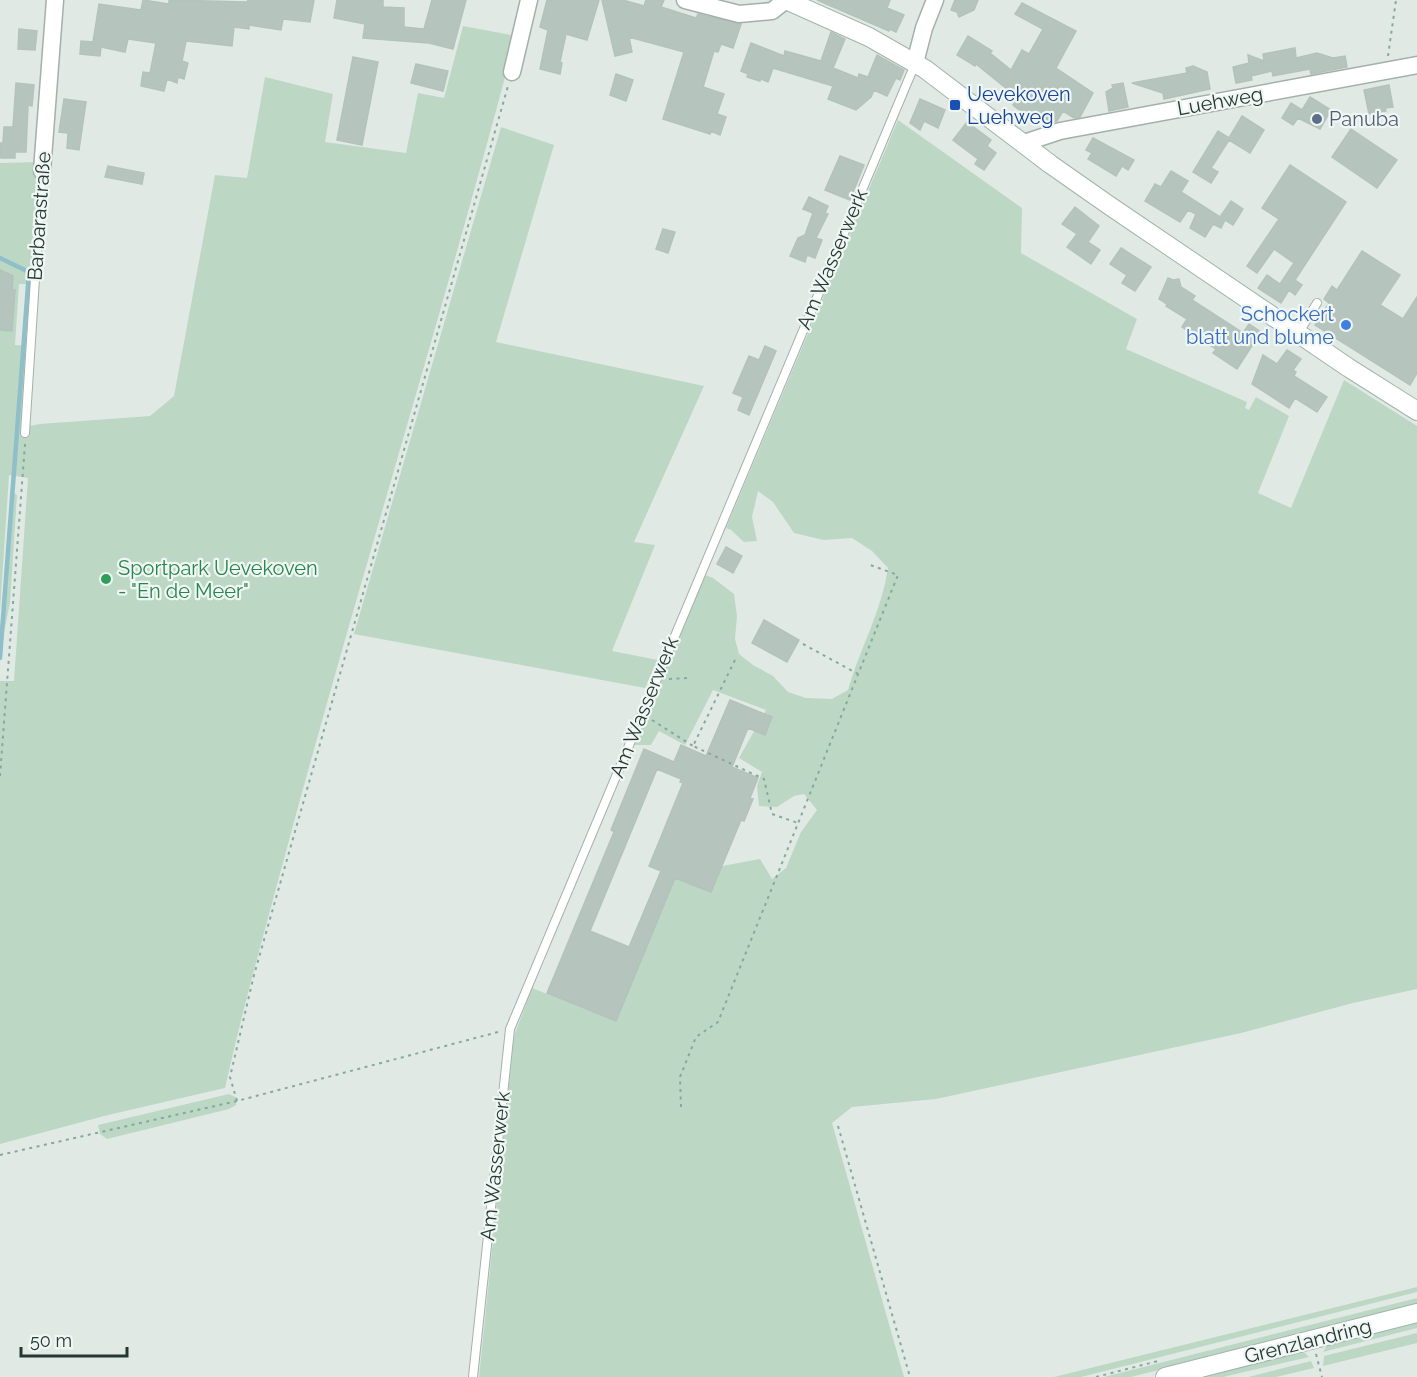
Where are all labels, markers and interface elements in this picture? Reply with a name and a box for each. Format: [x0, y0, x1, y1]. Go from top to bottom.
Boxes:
place label: Uevekoven Luehweg [967, 82, 1071, 129]
street label: Luehweg [1175, 82, 1265, 120]
marker: Uevekoven Luehweg [948, 98, 962, 112]
place label: Panuba [1329, 107, 1399, 131]
marker: Panuba [1310, 112, 1324, 126]
street label: Barbarastraße [23, 150, 56, 281]
street label: Am Wasserwerk [792, 185, 873, 333]
place label: Schockert blatt und blume [1186, 302, 1334, 349]
marker: Schockert blatt und blume [1339, 318, 1353, 332]
place label: Sportpark Uevekoven - "En de Meer" [118, 556, 318, 603]
marker: Sportpark Uevekoven - "En de Meer" [99, 572, 113, 586]
street label: Am Wasserwerk [605, 632, 683, 781]
street label: Am Wasserwerk [475, 1090, 515, 1242]
street label: Grenzlandring [1242, 1314, 1374, 1368]
scale bar [21, 1320, 128, 1358]
text: 50 m [30, 1330, 72, 1351]

